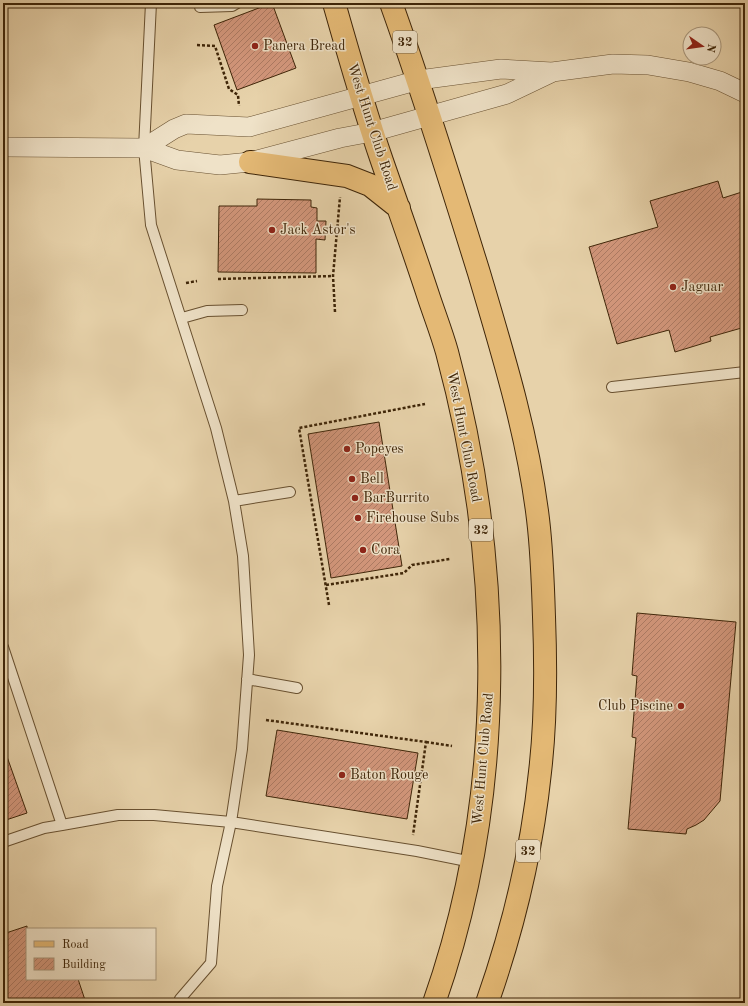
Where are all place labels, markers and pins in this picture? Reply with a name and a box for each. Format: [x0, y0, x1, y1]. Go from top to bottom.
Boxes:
place label: Panera Bread [263, 39, 345, 53]
marker: Panera Bread [250, 41, 260, 51]
place label: Jack Astor's [280, 223, 356, 237]
marker: Jack Astor's [267, 225, 277, 235]
place label: Jaguar [681, 280, 723, 294]
marker: Jaguar [668, 282, 678, 292]
place label: Popeyes [355, 442, 404, 456]
marker: Popeyes [342, 444, 352, 454]
place label: Bell [360, 472, 384, 486]
marker: Bell [347, 474, 357, 484]
place label: BarBurrito [363, 491, 430, 505]
marker: BarBurrito [350, 493, 360, 503]
place label: Firehouse Subs [366, 511, 459, 525]
marker: Firehouse Subs [353, 513, 363, 523]
place label: Cora [371, 543, 400, 557]
marker: Cora [358, 545, 368, 555]
place label: Club Piscine [598, 699, 673, 713]
marker: Club Piscine [676, 701, 686, 711]
place label: Baton Rouge [350, 768, 428, 782]
marker: Baton Rouge [337, 770, 347, 780]

